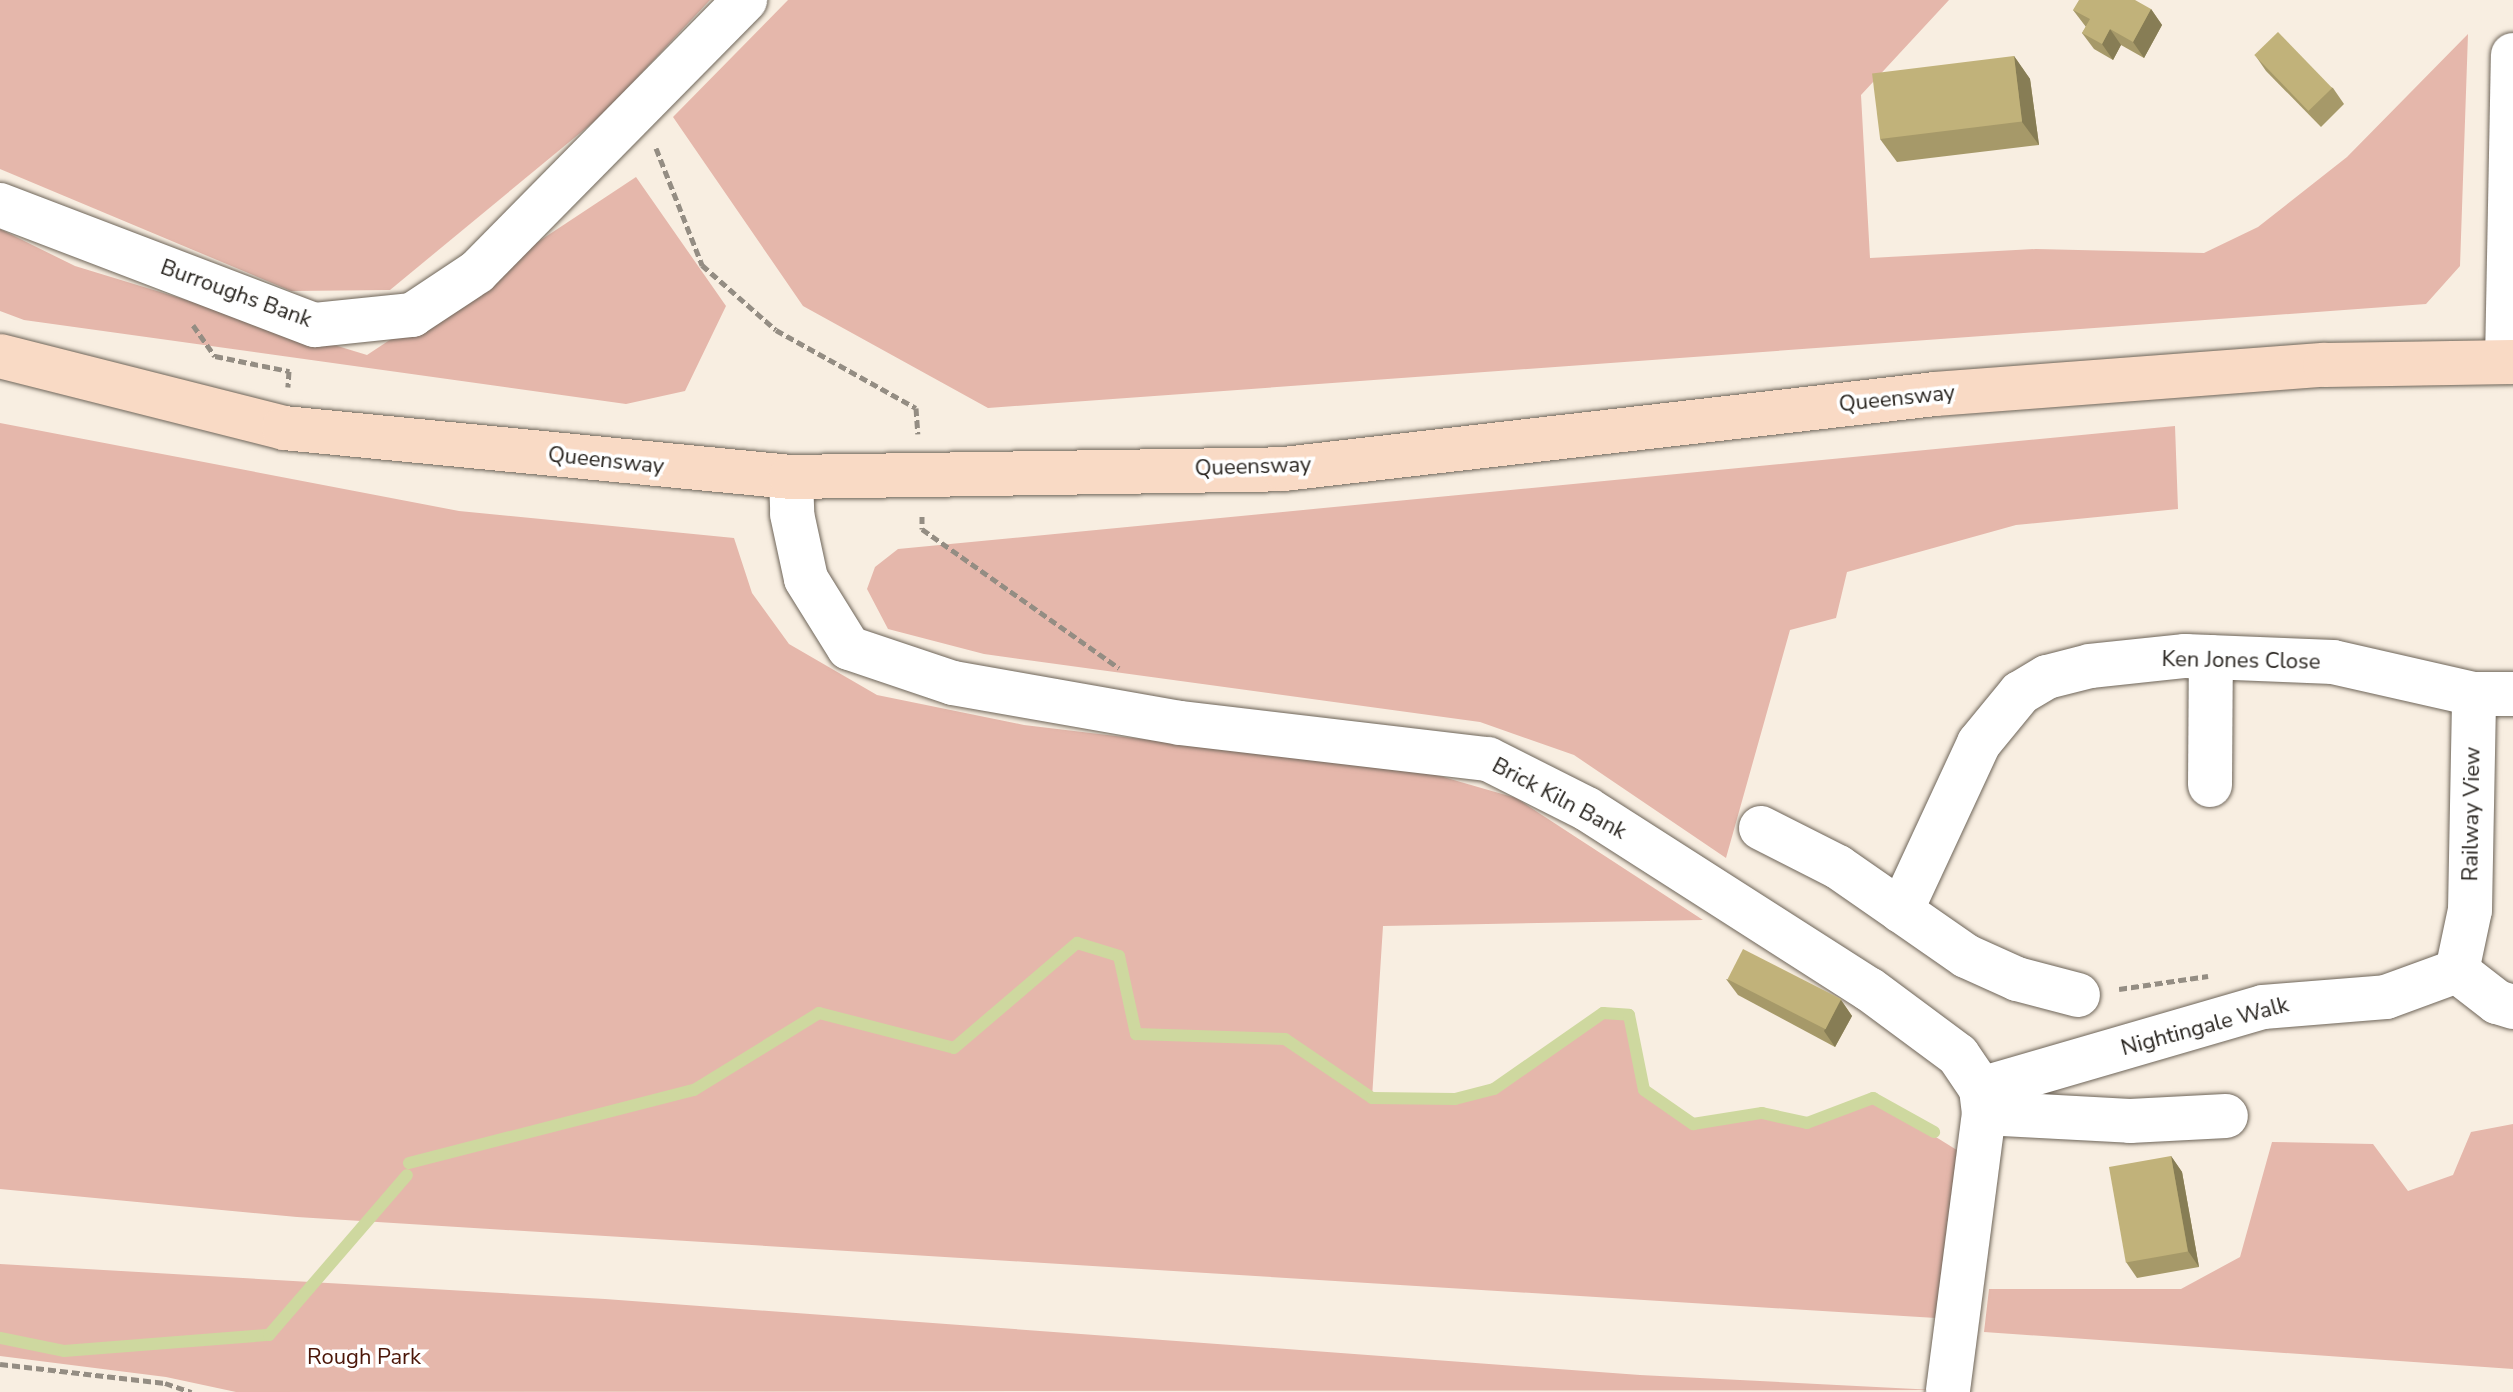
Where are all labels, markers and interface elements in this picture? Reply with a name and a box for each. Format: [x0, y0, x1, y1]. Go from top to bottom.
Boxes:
street label: Burroughs Bank [157, 254, 315, 334]
street label: Queensway [1838, 380, 1956, 418]
street label: Queensway [547, 442, 665, 480]
street label: Queensway [1194, 452, 1312, 482]
street label: Ken Jones Close [2161, 646, 2321, 676]
street label: Railway View [2458, 746, 2486, 882]
street label: Brick Kiln Bank [1487, 753, 1631, 845]
street label: Nightingale Walk [2118, 992, 2292, 1062]
park label: Rough Park [307, 1345, 421, 1371]

